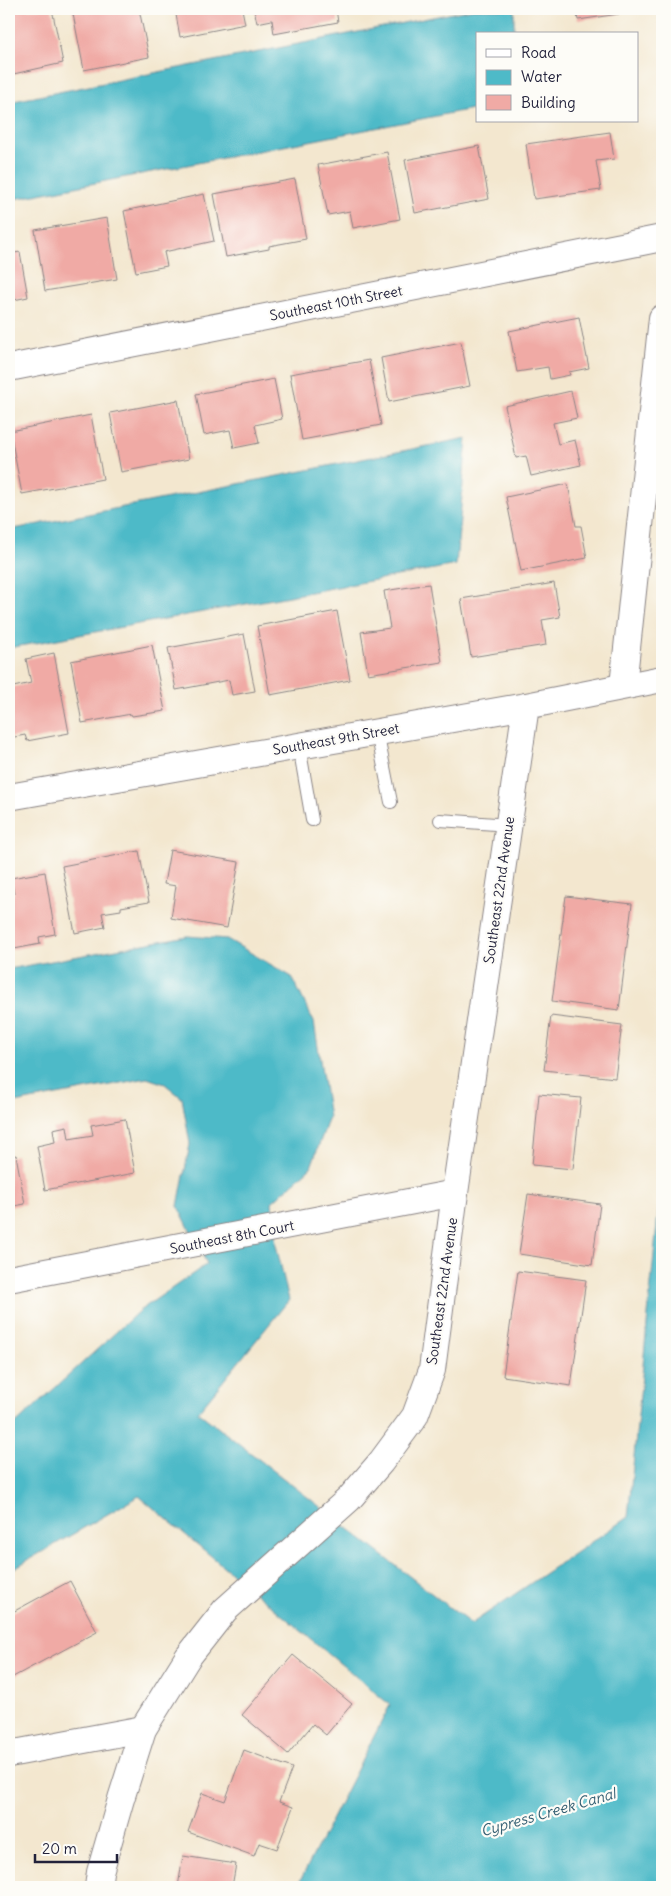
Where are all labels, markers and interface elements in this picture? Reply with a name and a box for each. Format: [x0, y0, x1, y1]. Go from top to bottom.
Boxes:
legend [476, 32, 638, 122]
text: Road [521, 43, 556, 62]
text: Water [521, 67, 562, 86]
text: Building [521, 93, 576, 112]
street label: Southeast 10th Street [268, 281, 404, 325]
street label: Southeast 9th Street [271, 719, 401, 759]
street label: Southeast 22nd Avenue [480, 815, 518, 965]
street label: Southeast 8th Court [168, 1216, 296, 1258]
street label: Southeast 22nd Avenue [423, 1216, 461, 1366]
water label: Cypress Creek Canal [478, 1783, 620, 1840]
scale bar [35, 1831, 118, 1863]
text: 20 m [42, 1839, 77, 1858]

